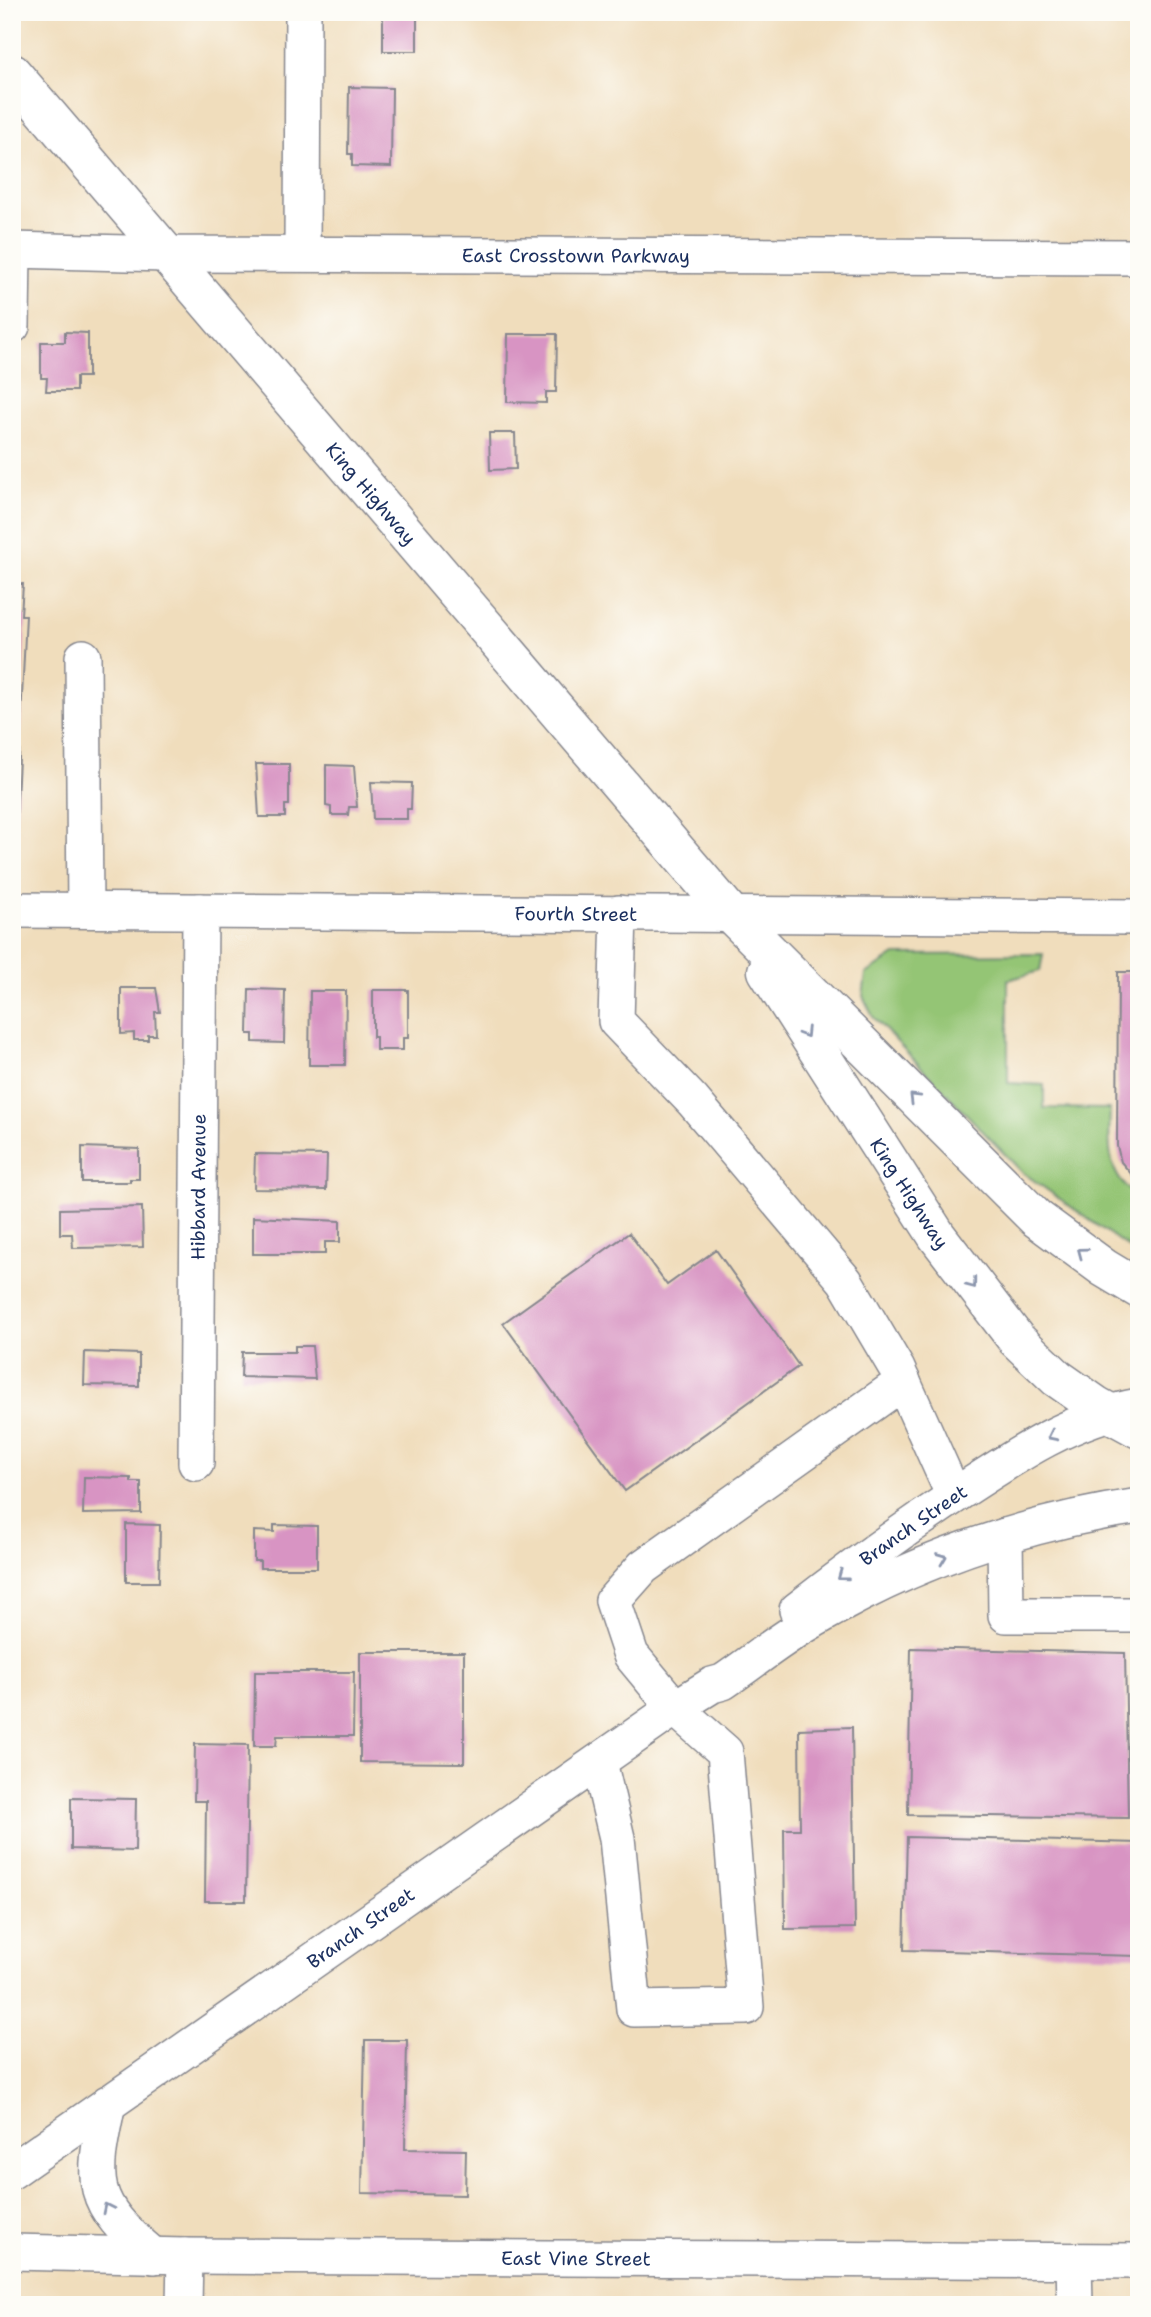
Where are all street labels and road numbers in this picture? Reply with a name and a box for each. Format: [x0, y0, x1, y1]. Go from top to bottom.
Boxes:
street label: East Crosstown Parkway [462, 243, 690, 269]
street label: King Highway [320, 437, 422, 550]
street label: Fourth Street [514, 901, 638, 927]
street label: Hibbard Avenue [185, 1114, 212, 1260]
street label: King Highway [864, 1133, 954, 1254]
street label: Branch Street [855, 1479, 972, 1572]
street label: Branch Street [302, 1882, 419, 1974]
street label: East Vine Street [501, 2246, 651, 2271]

